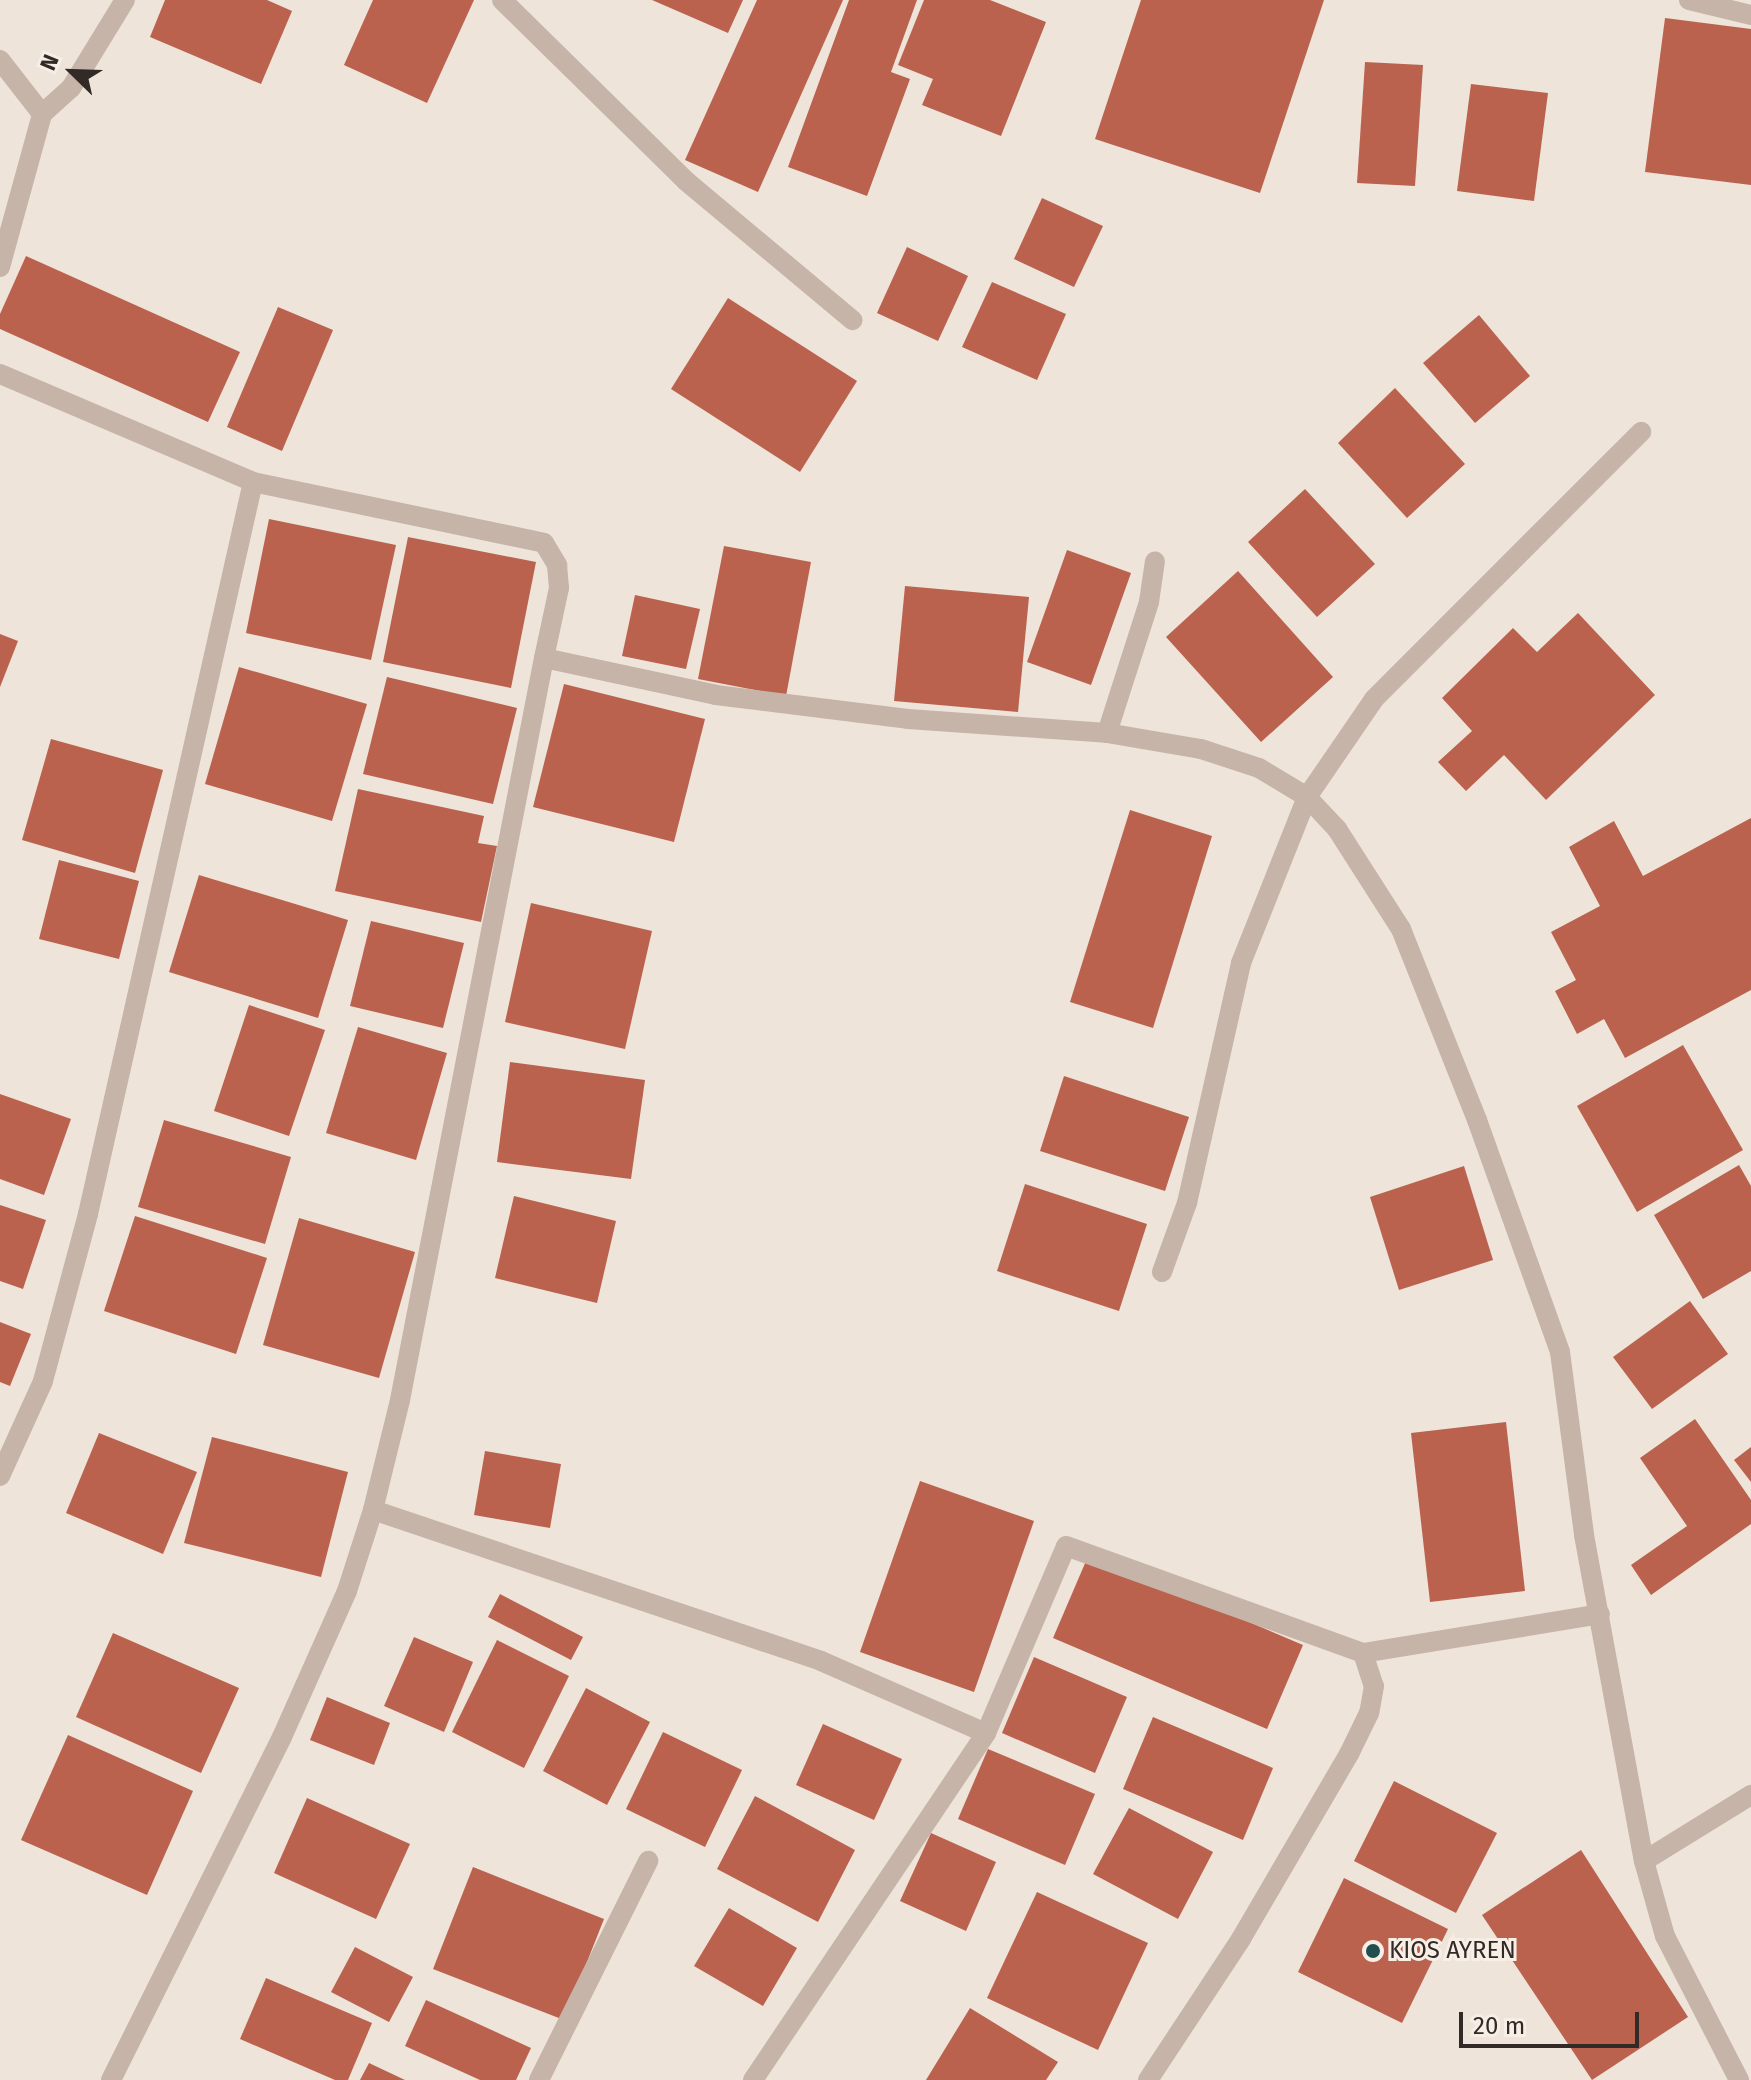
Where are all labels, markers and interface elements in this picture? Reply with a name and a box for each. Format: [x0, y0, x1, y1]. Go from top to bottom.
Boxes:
north arrow [32, 32, 112, 112]
text: N [34, 50, 65, 74]
place label: KIOS AYREN [1389, 1937, 1516, 1965]
marker: KIOS AYREN [1364, 1942, 1382, 1960]
scale bar [1463, 1996, 1643, 2046]
text: 20 m [1473, 2012, 1525, 2040]

